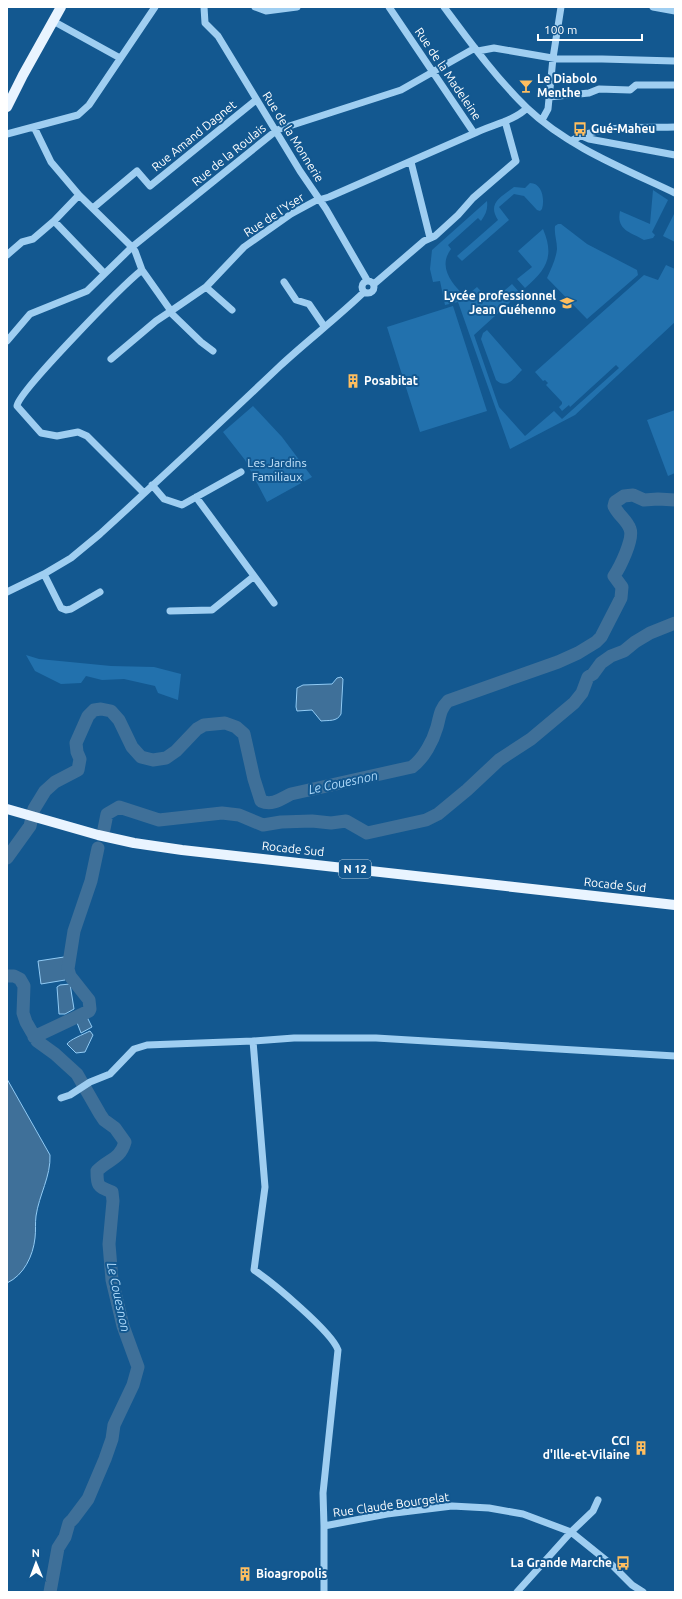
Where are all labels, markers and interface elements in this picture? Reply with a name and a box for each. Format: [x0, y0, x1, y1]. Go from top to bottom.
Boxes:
scale bar [538, 16, 642, 42]
text: 100 m [544, 23, 577, 36]
street label: Rue de la Madeleine [413, 25, 484, 122]
place label: Le Diabolo Menthe [537, 72, 597, 99]
bar icon: Le Diabolo Menthe [518, 78, 534, 94]
street label: Rue de la Monnerie [260, 89, 327, 184]
street label: Rue Amand Dagnet [149, 98, 239, 174]
street label: Rue de la Roulais [189, 121, 268, 188]
bus stop icon: Gué-Maheu [572, 121, 588, 137]
place label: Gué-Maheu [591, 122, 655, 135]
street label: Rue de l'Yser [241, 190, 307, 239]
place label: Lycée professionnel Jean Guéhenno [444, 289, 556, 316]
school or university icon: Lycée professionnel Jean Guéhenno [559, 295, 575, 311]
building icon: Posabitat [345, 373, 361, 389]
place label: Posabitat [364, 374, 418, 387]
park label: Les Jardins Familiaux [247, 456, 307, 483]
water label: Le Couesnon [307, 768, 379, 796]
street label: Rocade Sud [261, 839, 325, 858]
road number: N 12 [339, 860, 371, 878]
street label: Rocade Sud [583, 875, 647, 894]
water label: Le Couesnon [105, 1261, 133, 1333]
place label: CCI d'Ille-et-Vilaine [543, 1434, 630, 1461]
building icon: CCI d'Ille-et-Vilaine [633, 1440, 649, 1456]
street label: Rue Claude Bourgelat [332, 1490, 450, 1519]
north arrow [16, 1543, 56, 1583]
text: N [32, 1547, 40, 1559]
bus stop icon: La Grande Marche [615, 1555, 631, 1571]
place label: La Grande Marche [510, 1556, 612, 1569]
building icon: Bioagropolis [237, 1566, 253, 1582]
place label: Bioagropolis [256, 1567, 328, 1580]

